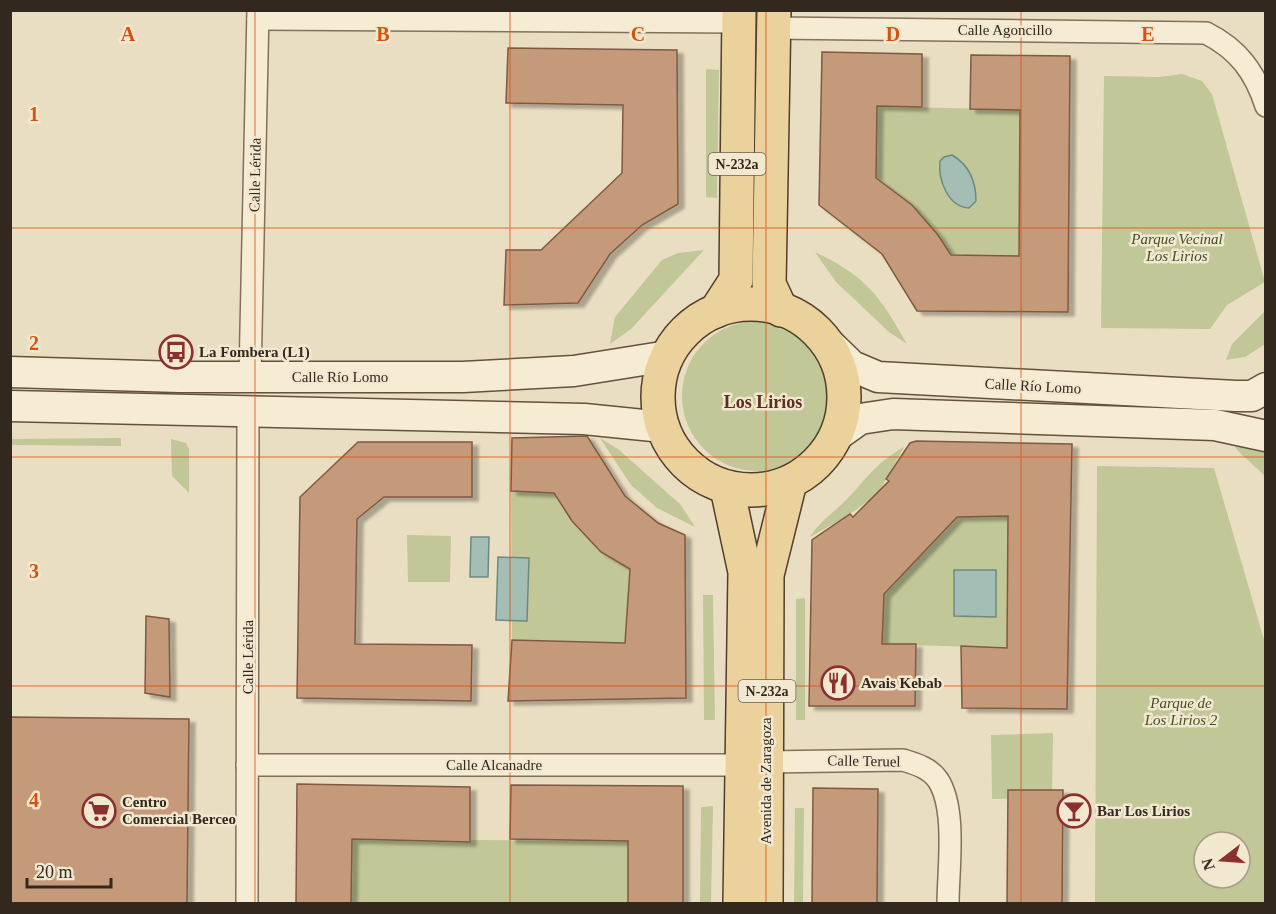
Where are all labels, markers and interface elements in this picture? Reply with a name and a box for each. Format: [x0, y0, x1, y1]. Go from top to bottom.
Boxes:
street label: Calle Agoncillo [958, 22, 1052, 38]
text: A [121, 23, 136, 45]
text: B [376, 23, 390, 45]
text: C [631, 23, 645, 45]
text: D [886, 23, 900, 45]
text: E [1141, 23, 1155, 45]
text: 1 [29, 103, 39, 125]
street label: Calle Lérida [246, 137, 264, 212]
road number: N-232a [708, 153, 766, 175]
park label: Parque Vecinal Los Lirios [1130, 231, 1223, 264]
text: 2 [29, 332, 39, 354]
bus stop icon: La Fombera (L1) [158, 334, 194, 370]
place label: La Fombera (L1) [199, 344, 310, 361]
street label: Calle Río Lomo [292, 369, 388, 385]
street label: Calle Río Lomo [984, 375, 1082, 397]
district label: Los Lirios [724, 392, 802, 412]
text: 3 [29, 560, 39, 582]
street label: Calle Lérida [240, 619, 256, 694]
restaurant icon: Avais Kebab [820, 665, 856, 701]
place label: Avais Kebab [861, 675, 942, 691]
road number: N-232a [738, 680, 795, 702]
park label: Parque de Los Lirios 2 [1144, 695, 1218, 728]
street label: Avenida de Zaragoza [758, 717, 774, 845]
street label: Calle Teruel [827, 752, 901, 770]
street label: Calle Alcanadre [446, 757, 542, 773]
text: 4 [29, 789, 39, 811]
supermarket icon: Centro Comercial Berceo [81, 793, 117, 829]
bar icon: Bar Los Lirios [1056, 793, 1092, 829]
place label: Centro Comercial Berceo [122, 794, 236, 827]
place label: Bar Los Lirios [1097, 803, 1190, 819]
north arrow [1192, 830, 1252, 890]
scale bar [27, 851, 111, 889]
text: N [1198, 856, 1218, 872]
text: 20 m [36, 862, 73, 882]

